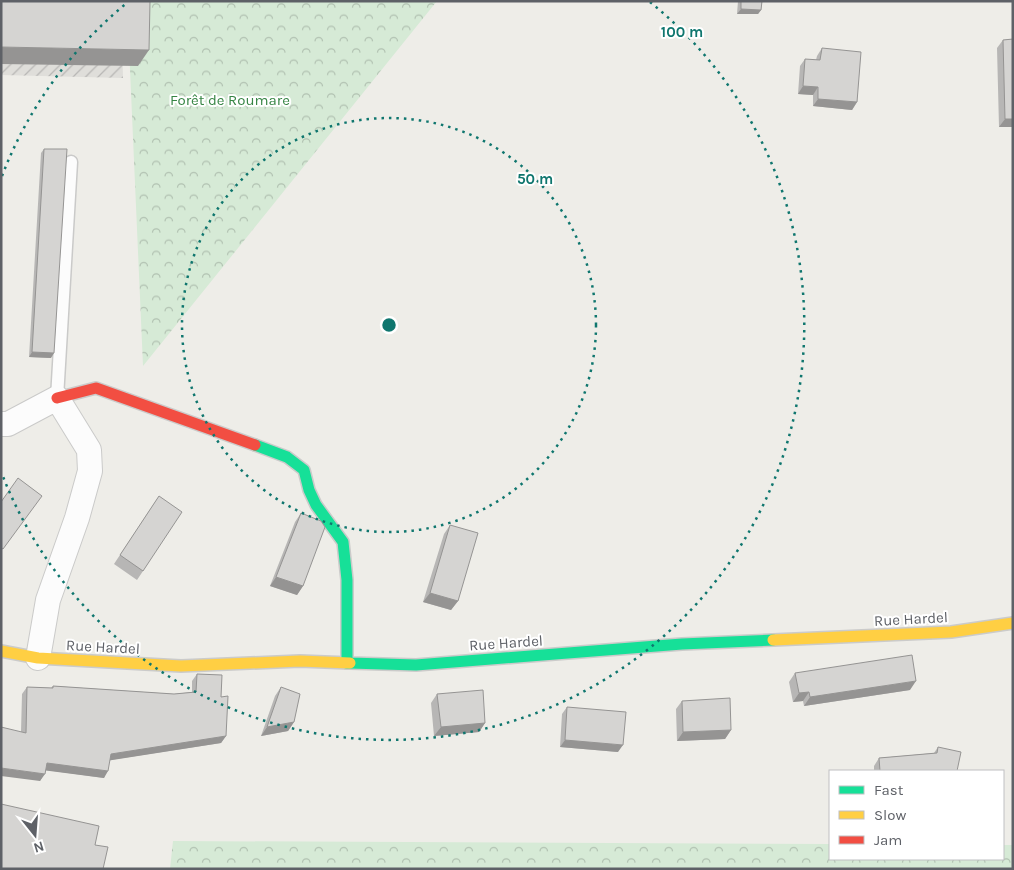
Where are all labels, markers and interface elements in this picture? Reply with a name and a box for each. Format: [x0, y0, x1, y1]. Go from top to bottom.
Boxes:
text: 100 m [661, 23, 703, 41]
park label: Forêt de Roumare [170, 91, 290, 109]
text: 50 m [517, 170, 553, 188]
centre of rings [380, 316, 398, 334]
street label: Rue Hardel [874, 608, 948, 630]
street label: Rue Hardel [468, 631, 544, 655]
street label: Rue Hardel [66, 636, 140, 658]
legend [829, 770, 1004, 860]
text: Fast [874, 781, 904, 799]
text: Slow [874, 806, 906, 824]
north arrow [10, 810, 60, 860]
text: Jam [874, 831, 902, 849]
text: N [31, 837, 46, 857]

